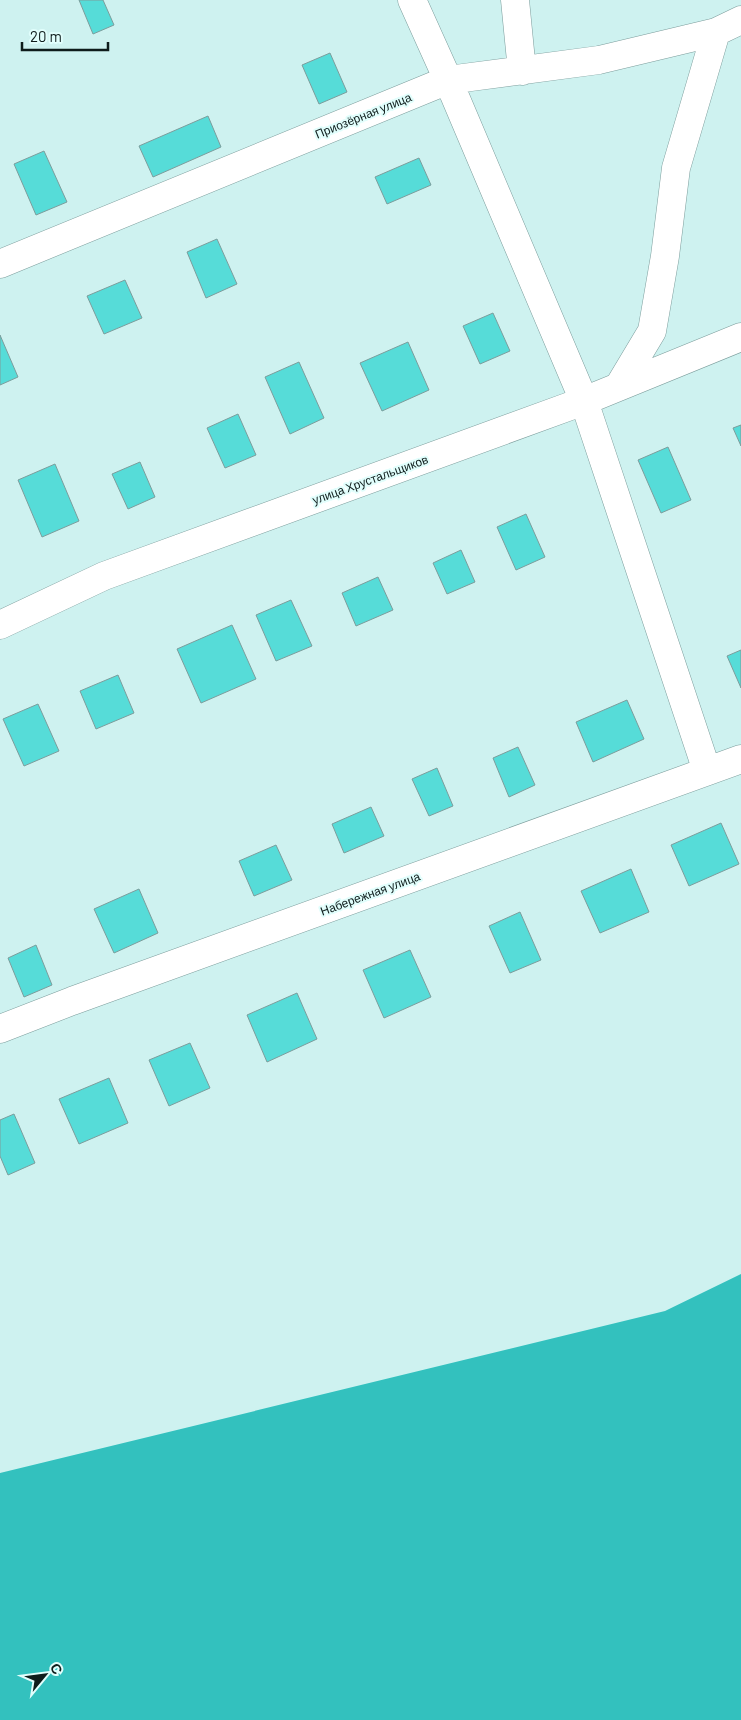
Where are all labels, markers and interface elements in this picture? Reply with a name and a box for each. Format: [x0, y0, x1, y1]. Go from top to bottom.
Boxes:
scale bar [22, 20, 109, 52]
text: 20 m [30, 27, 62, 45]
street label: Приозёрная улица [313, 89, 414, 142]
street label: улица Хрустальщиков [310, 452, 430, 507]
street label: Набережная улица [318, 868, 422, 919]
north arrow [20, 1650, 70, 1700]
text: С [47, 1660, 67, 1677]

